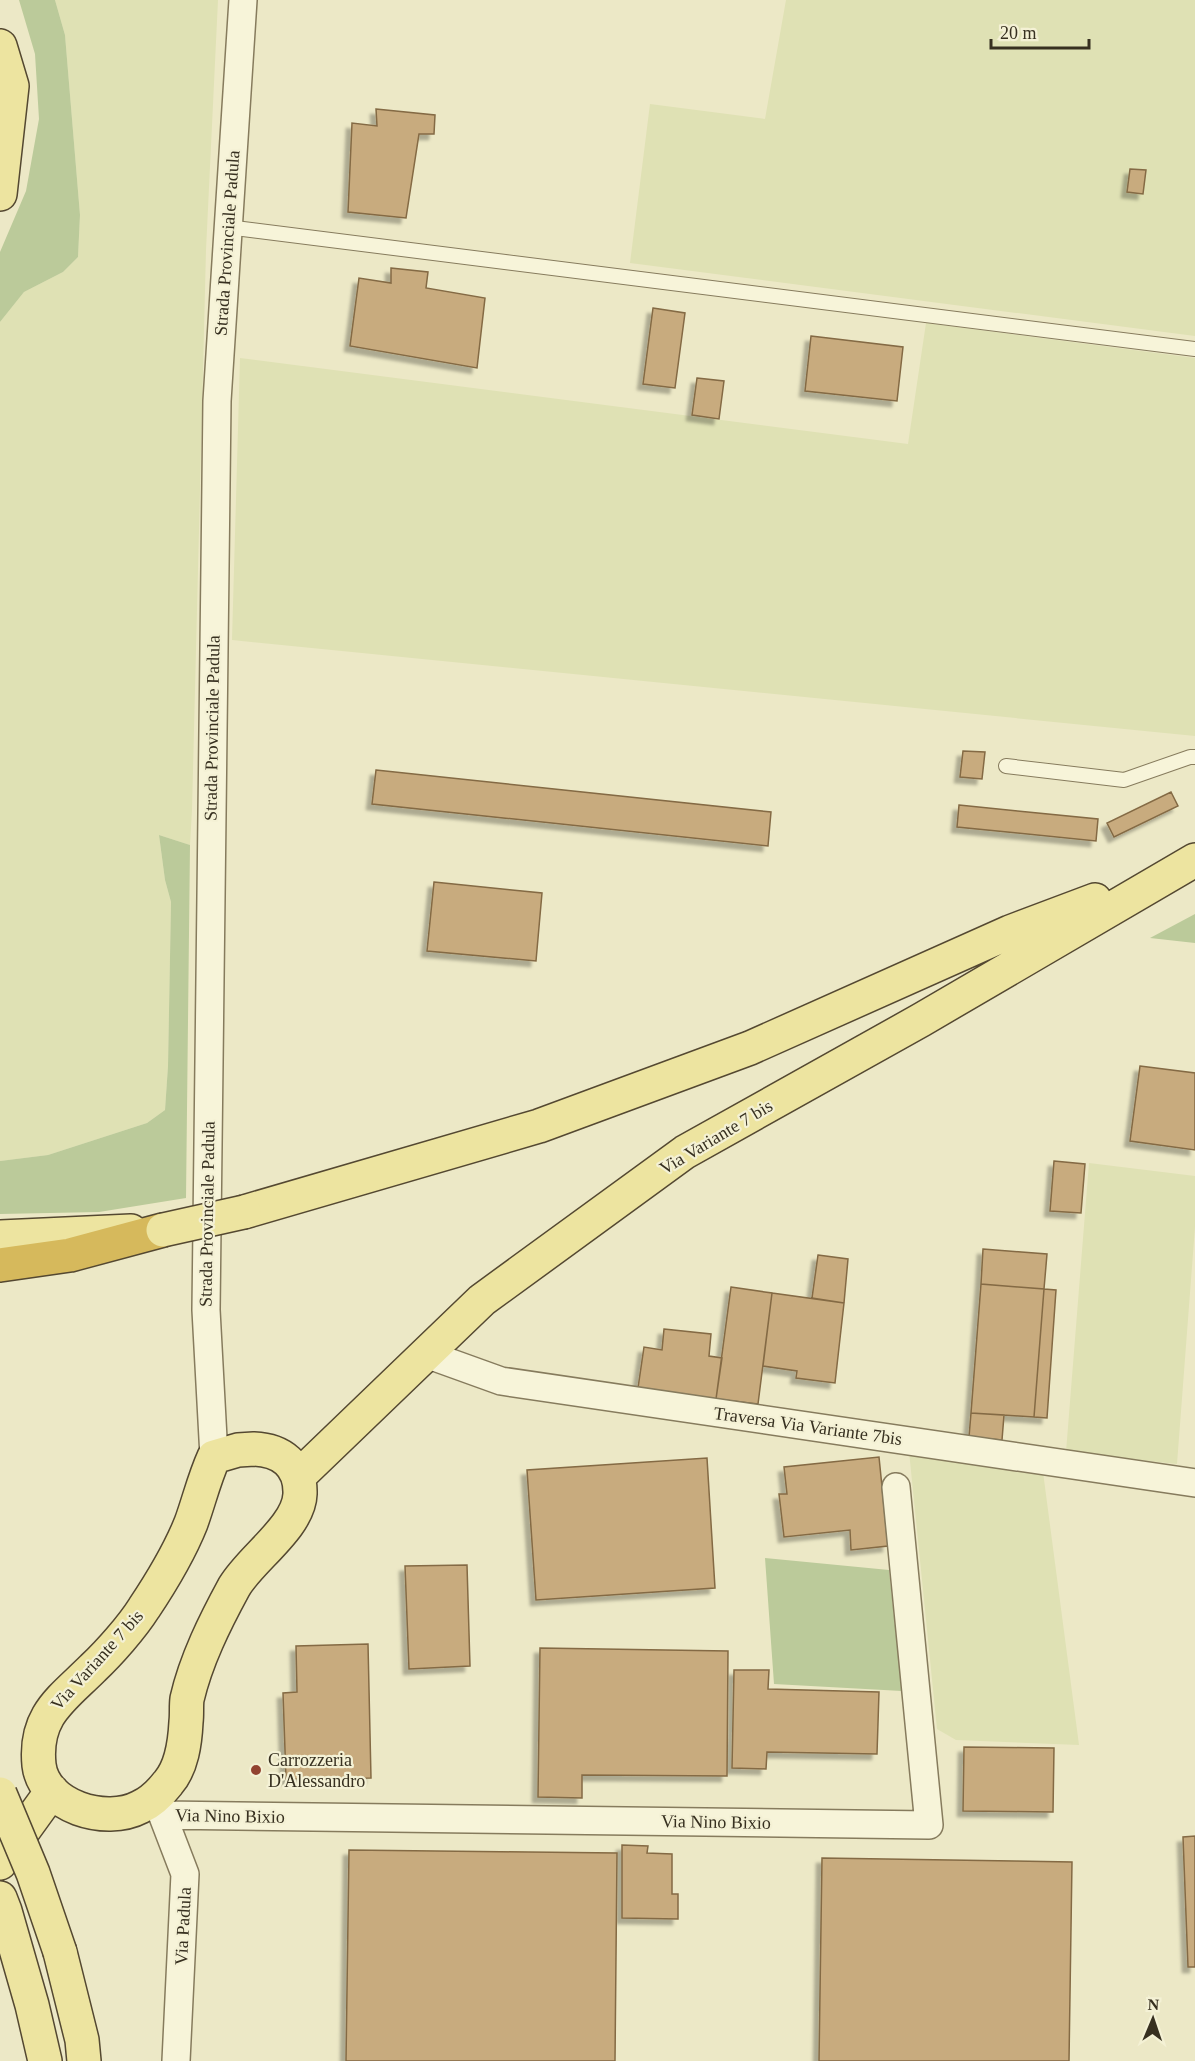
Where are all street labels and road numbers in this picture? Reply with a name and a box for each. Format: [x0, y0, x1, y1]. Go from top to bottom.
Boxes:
street label: Strada Provinciale Padula [211, 150, 243, 336]
street label: Strada Provinciale Padula [200, 635, 224, 821]
street label: Via Variante 7 bis [656, 1095, 776, 1179]
street label: Strada Provinciale Padula [195, 1121, 219, 1307]
street label: Traversa Via Variante 7bis [713, 1403, 903, 1449]
street label: Via Variante 7 bis [47, 1606, 147, 1714]
street label: Via Nino Bixio [175, 1805, 285, 1827]
street label: Via Nino Bixio [661, 1811, 771, 1833]
street label: Via Padula [171, 1886, 195, 1966]

